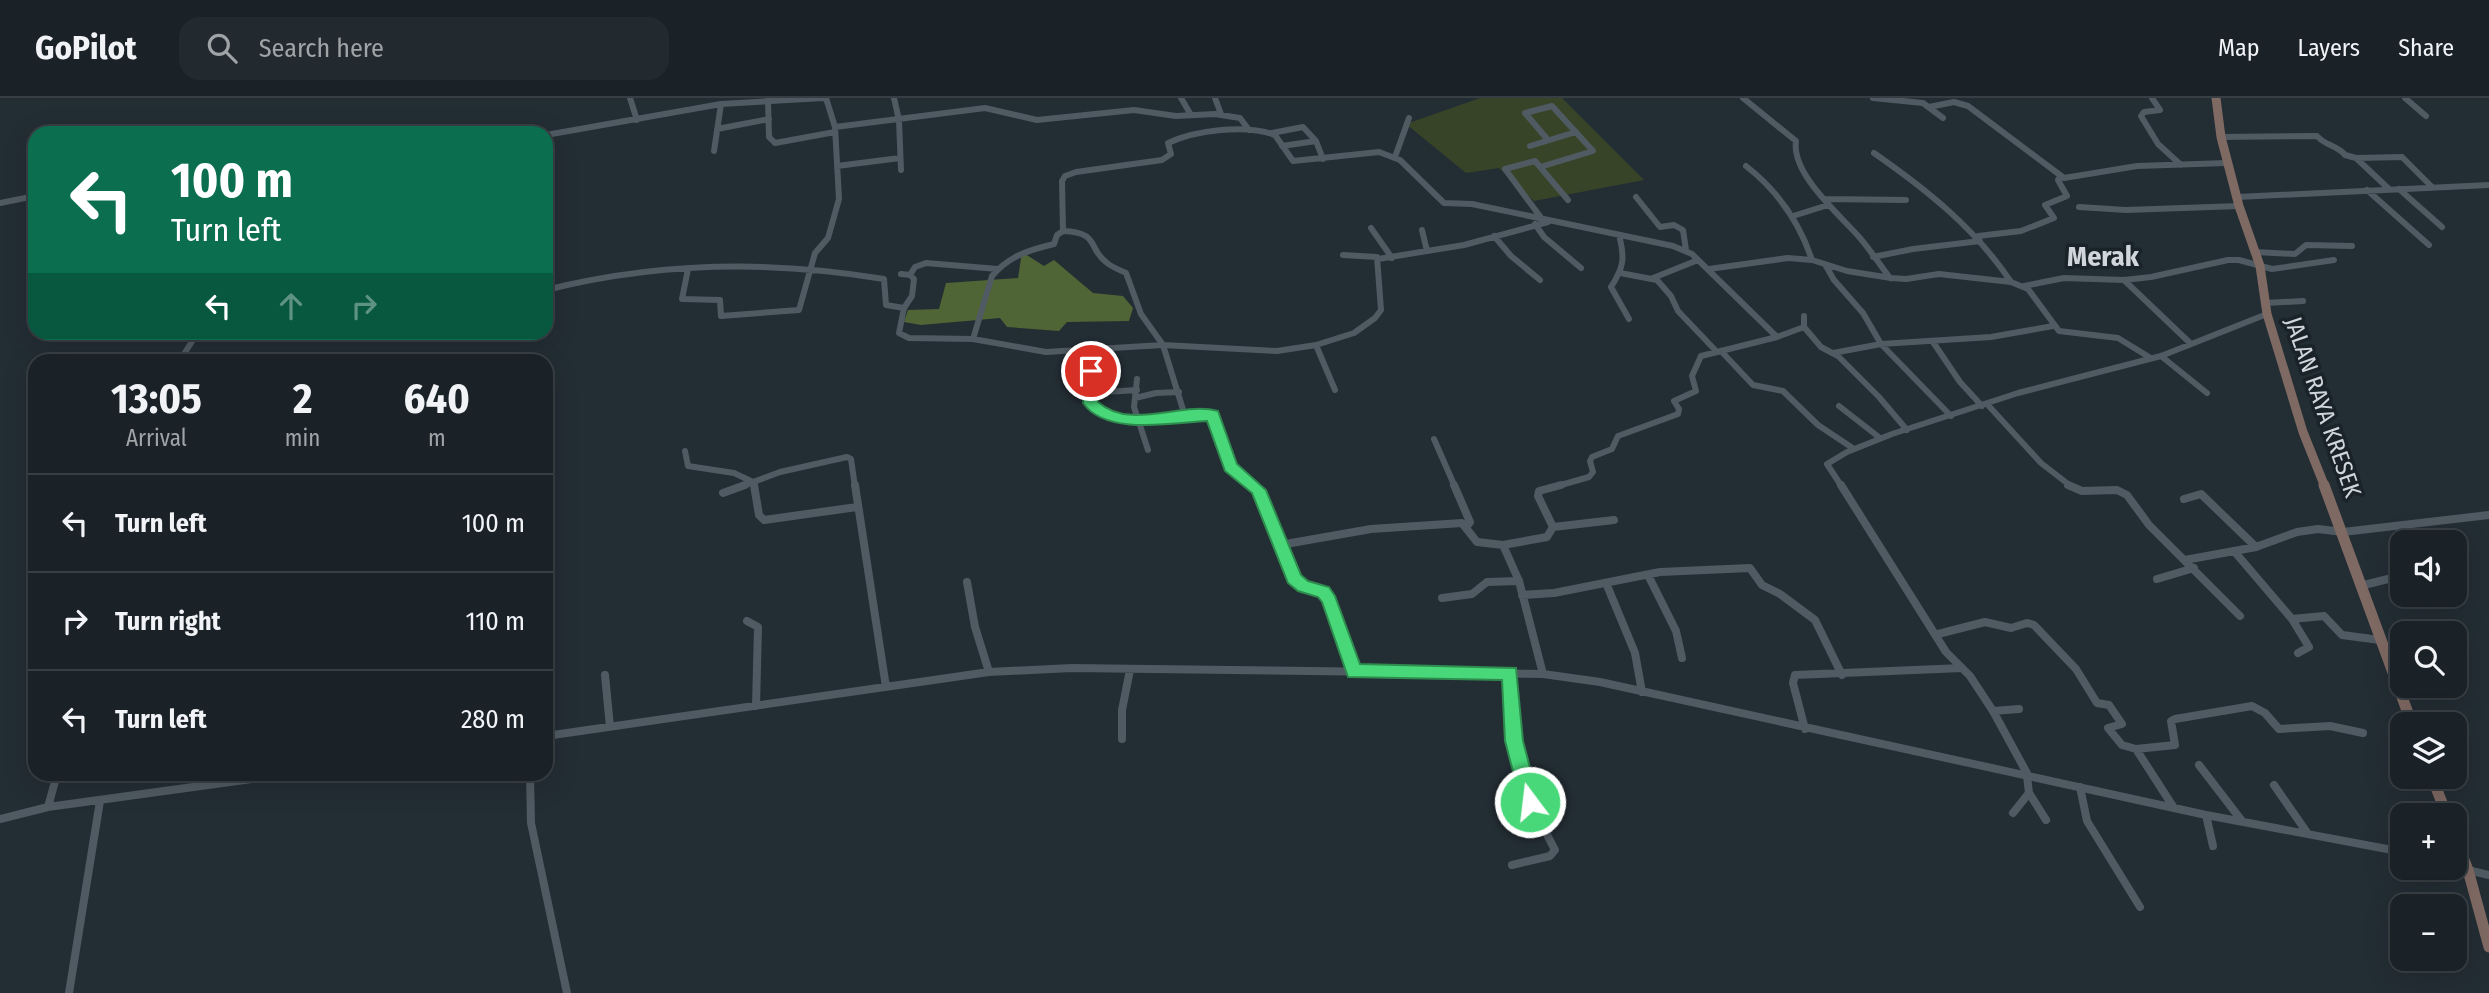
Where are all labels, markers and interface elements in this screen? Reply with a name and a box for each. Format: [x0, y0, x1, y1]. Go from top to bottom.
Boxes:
search box [179, 17, 669, 80]
text: GoPilot [35, 28, 137, 68]
icon: search [203, 29, 241, 67]
text: Search here [259, 33, 384, 64]
text: Map [2218, 34, 2260, 62]
text: Layers [2298, 34, 2360, 62]
text: Share [2398, 34, 2454, 62]
text: 100 m [171, 151, 293, 210]
icon: left [56, 154, 147, 245]
text: Turn left [171, 211, 281, 249]
district label: Merak [2067, 240, 2140, 273]
icon: left [199, 287, 237, 325]
icon: ahead [272, 287, 310, 325]
icon: right [345, 287, 383, 325]
street label: JALAN RAYA KRESEK [2279, 313, 2367, 501]
pin [1061, 341, 1121, 401]
icon: arrive [1072, 352, 1110, 390]
text: 13:05 [111, 374, 202, 424]
text: 2 [293, 374, 312, 424]
text: 640 [403, 374, 470, 424]
text: Arrival [126, 424, 187, 452]
text: min [285, 424, 320, 452]
text: m [428, 424, 446, 452]
icon: left [56, 504, 94, 542]
text: Turn left [115, 508, 207, 539]
text: 100 m [462, 508, 525, 539]
map controls [2390, 530, 2467, 971]
button: sound [2390, 530, 2467, 607]
icon: right [56, 602, 94, 640]
text: Turn right [115, 606, 221, 637]
text: 110 m [465, 606, 525, 637]
button: search [2390, 621, 2467, 698]
icon: left [56, 700, 94, 738]
text: Turn left [115, 704, 207, 735]
text: 280 m [461, 704, 525, 735]
button: layers [2390, 712, 2467, 789]
position arrow [1493, 765, 1567, 839]
button: + [2390, 803, 2467, 880]
button: − [2390, 894, 2467, 971]

